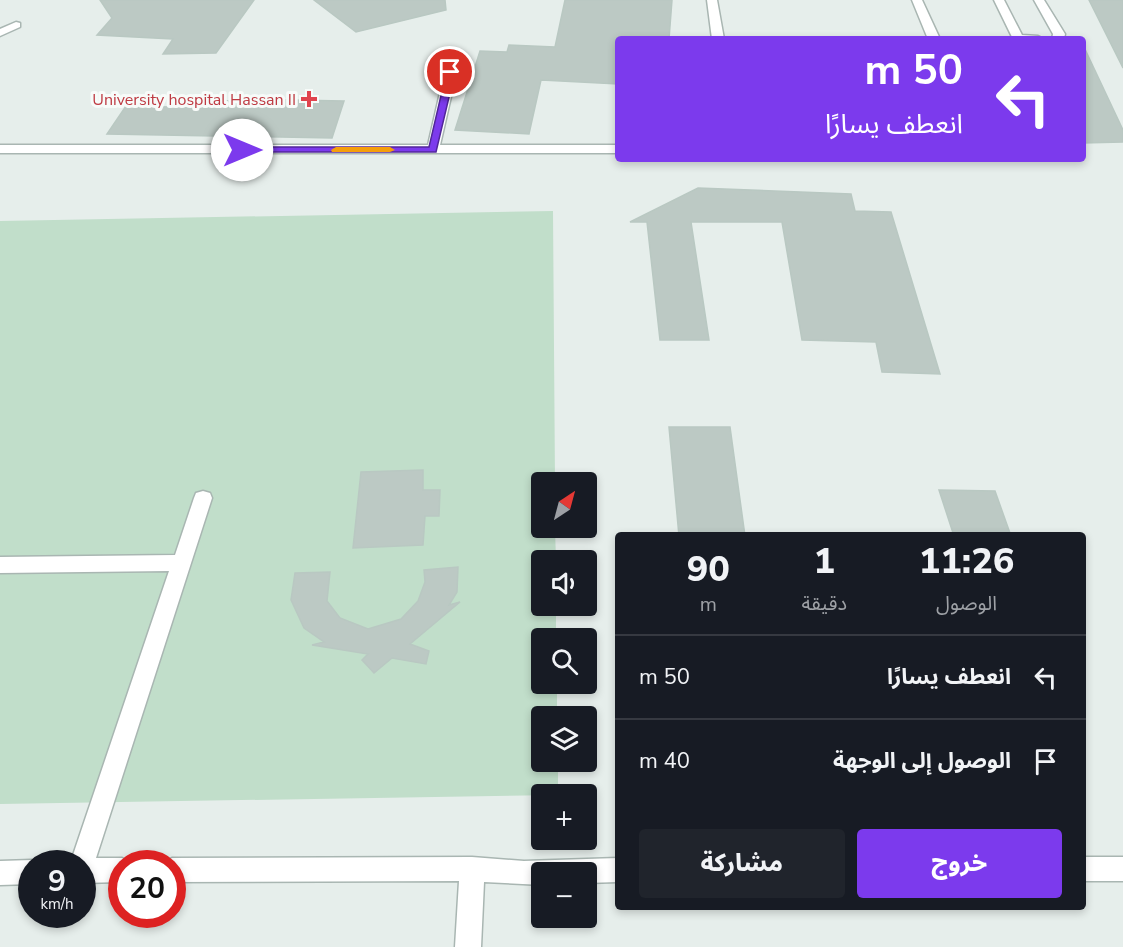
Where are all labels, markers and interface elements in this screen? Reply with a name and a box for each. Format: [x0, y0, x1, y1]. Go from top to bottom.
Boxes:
text: 50 m [864, 42, 963, 99]
pin [424, 46, 475, 97]
icon: arrive [433, 55, 466, 88]
icon: left [984, 60, 1062, 138]
place label: University hospital Hassan II [92, 89, 296, 111]
marker: University hospital Hassan II [300, 90, 318, 108]
text: انعطف يسارًا [825, 106, 963, 143]
position arrow [210, 118, 274, 182]
north arrow [531, 472, 597, 538]
map controls [531, 472, 597, 928]
text: 1 [813, 537, 835, 586]
text: 11:26 [919, 537, 1014, 586]
text: 90 [687, 545, 730, 594]
button: sound [531, 550, 597, 616]
text: دقيقة [801, 590, 847, 617]
text: الوصول [936, 590, 997, 617]
text: m [700, 591, 717, 618]
button: search [531, 628, 597, 694]
icon: left [1029, 661, 1062, 694]
text: 50 m [639, 662, 690, 692]
text: انعطف يسارًا [887, 662, 1011, 692]
button: layers [531, 706, 597, 772]
icon: arrive [1029, 745, 1062, 778]
text: 40 m [639, 746, 690, 776]
text: الوصول إلى الوجهة [833, 746, 1011, 776]
button: + [531, 784, 597, 850]
button: مشاركة [639, 829, 845, 898]
button: خروج [857, 829, 1062, 898]
speed limit sign: 20 [108, 850, 186, 928]
text: 9 [48, 861, 66, 902]
button: − [531, 862, 597, 928]
text: km/h [40, 894, 74, 914]

